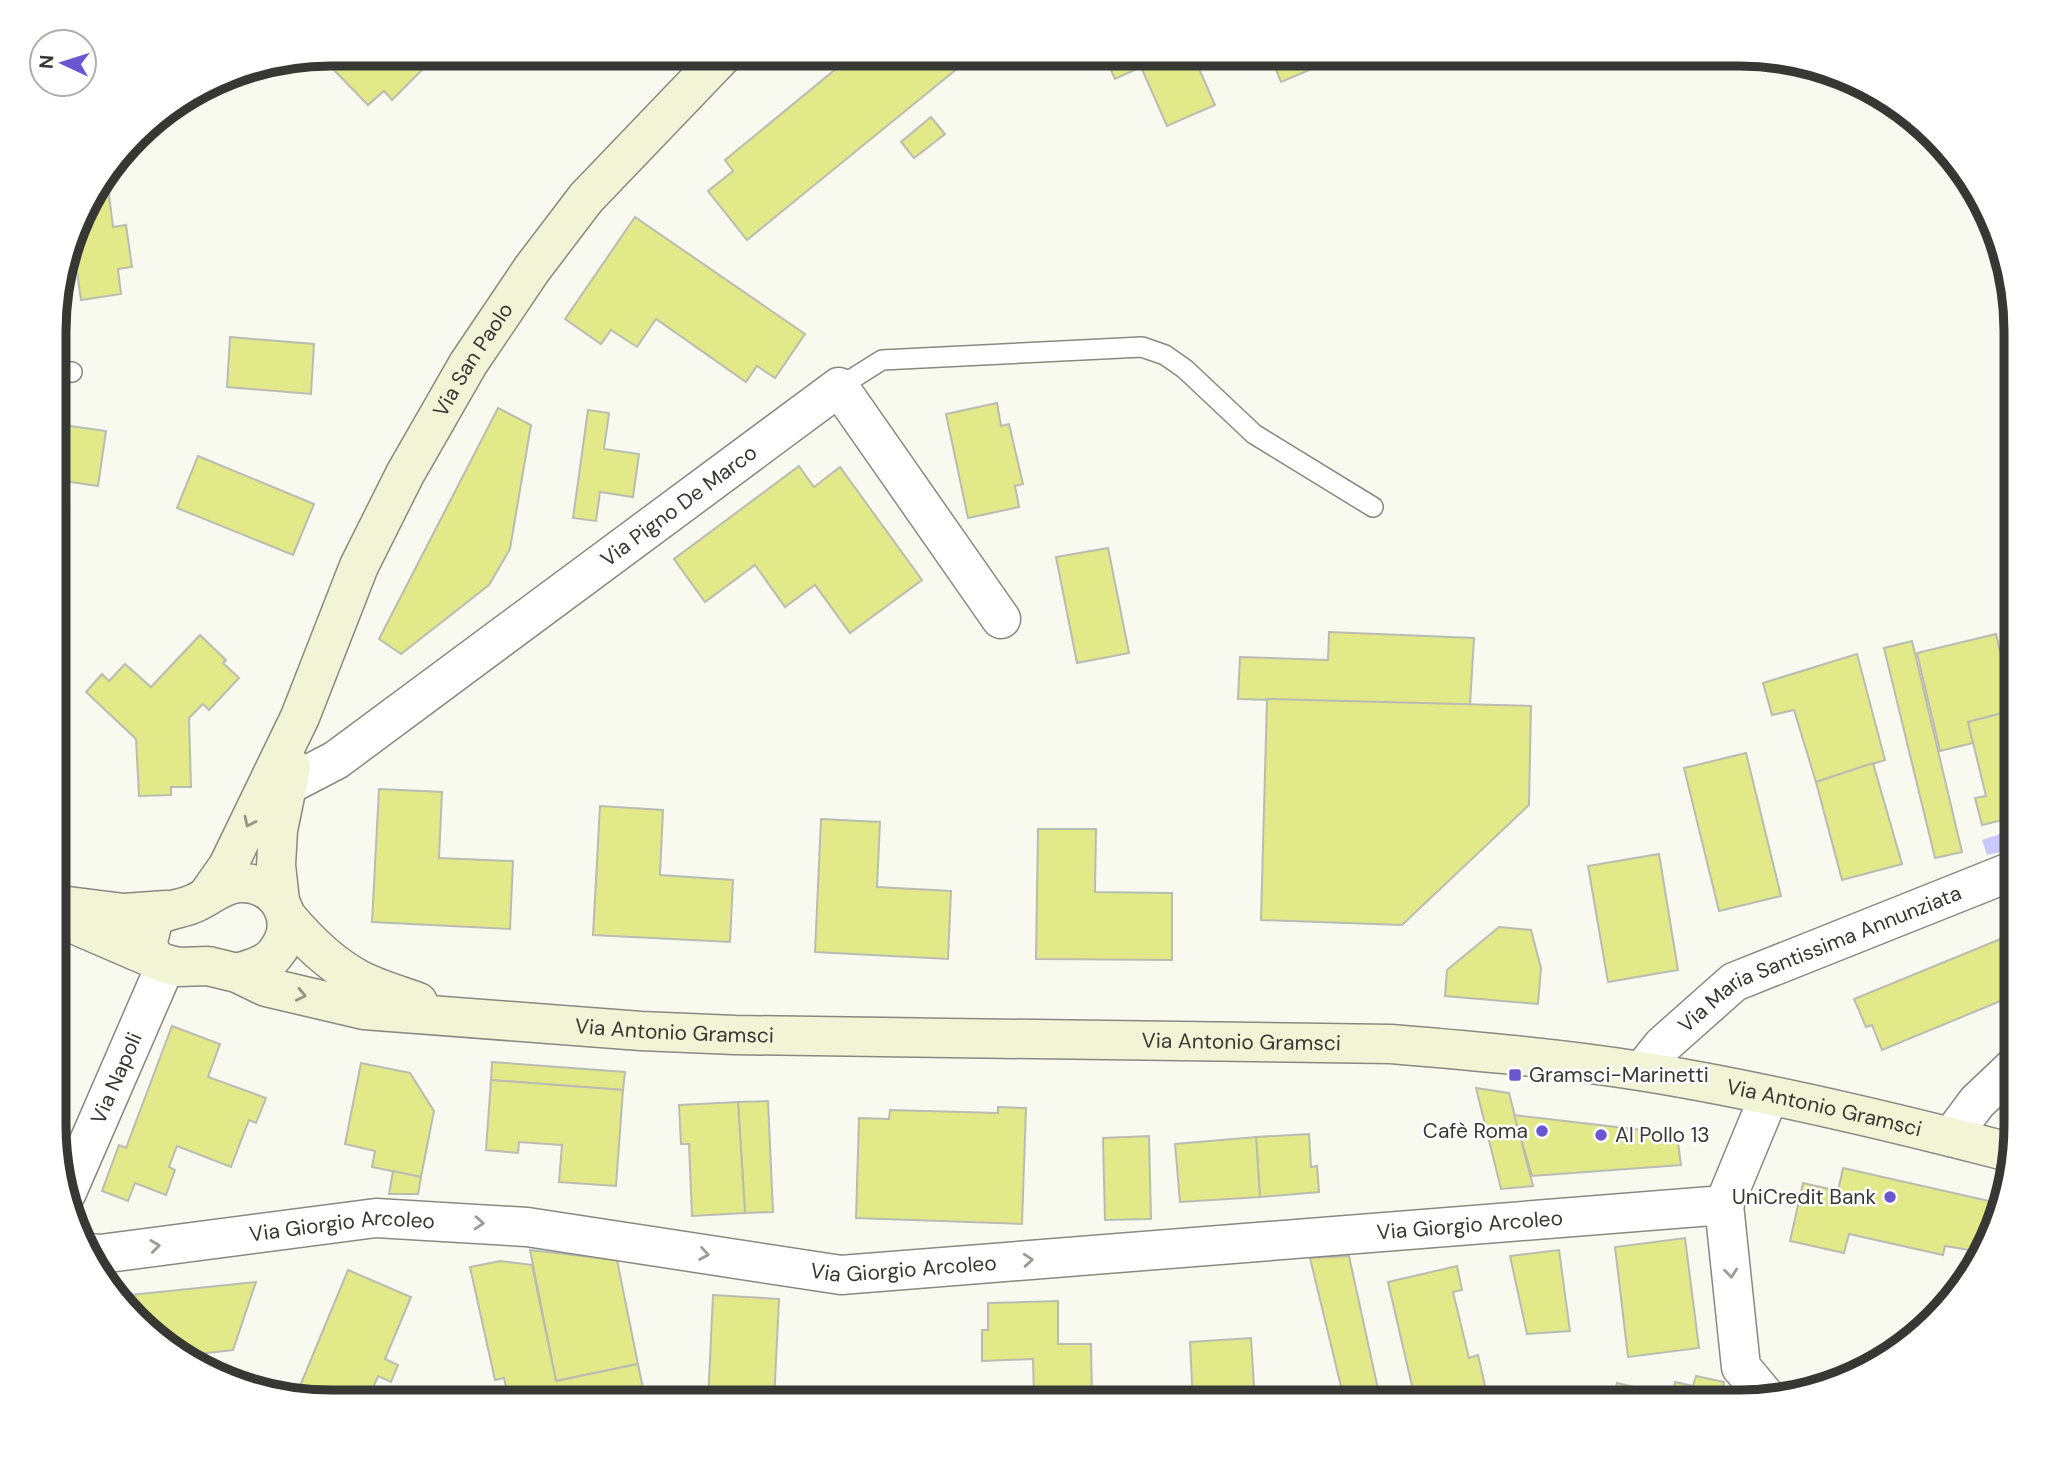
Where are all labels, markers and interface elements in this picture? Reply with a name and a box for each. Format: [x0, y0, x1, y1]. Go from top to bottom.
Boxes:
north arrow [28, 28, 98, 98]
text: N [34, 54, 59, 70]
street label: Via San Paolo [427, 297, 519, 422]
street label: Via Pigno De Marco [595, 438, 763, 573]
one-way arrow [243, 815, 257, 827]
street label: Via Maria Santissima Annunziata [1672, 879, 1965, 1039]
one-way arrow [295, 987, 307, 1001]
street label: Via Antonio Gramsci [574, 1012, 774, 1050]
street label: Via Antonio Gramsci [1142, 1027, 1341, 1057]
street label: Via Napoli [84, 1028, 149, 1129]
place label: Gramsci-Marinetti [1529, 1061, 1709, 1089]
marker: Gramsci-Marinetti [1507, 1067, 1523, 1083]
street label: Via Antonio Gramsci [1724, 1073, 1925, 1143]
place label: Cafè Roma [1423, 1117, 1528, 1145]
place label: Al Pollo 13 [1615, 1121, 1710, 1149]
marker: Cafè Roma [1534, 1123, 1550, 1139]
marker: Al Pollo 13 [1593, 1127, 1609, 1143]
place label: UniCredit Bank [1732, 1183, 1876, 1211]
marker: UniCredit Bank [1882, 1189, 1898, 1205]
street label: Via Giorgio Arcoleo [247, 1204, 436, 1248]
street label: Via Giorgio Arcoleo [1376, 1204, 1564, 1246]
one-way arrow [474, 1215, 485, 1230]
one-way arrow [150, 1239, 161, 1254]
one-way arrow [698, 1246, 710, 1261]
street label: Via Giorgio Arcoleo [809, 1249, 998, 1289]
one-way arrow [1022, 1253, 1033, 1268]
one-way arrow [1724, 1267, 1739, 1279]

